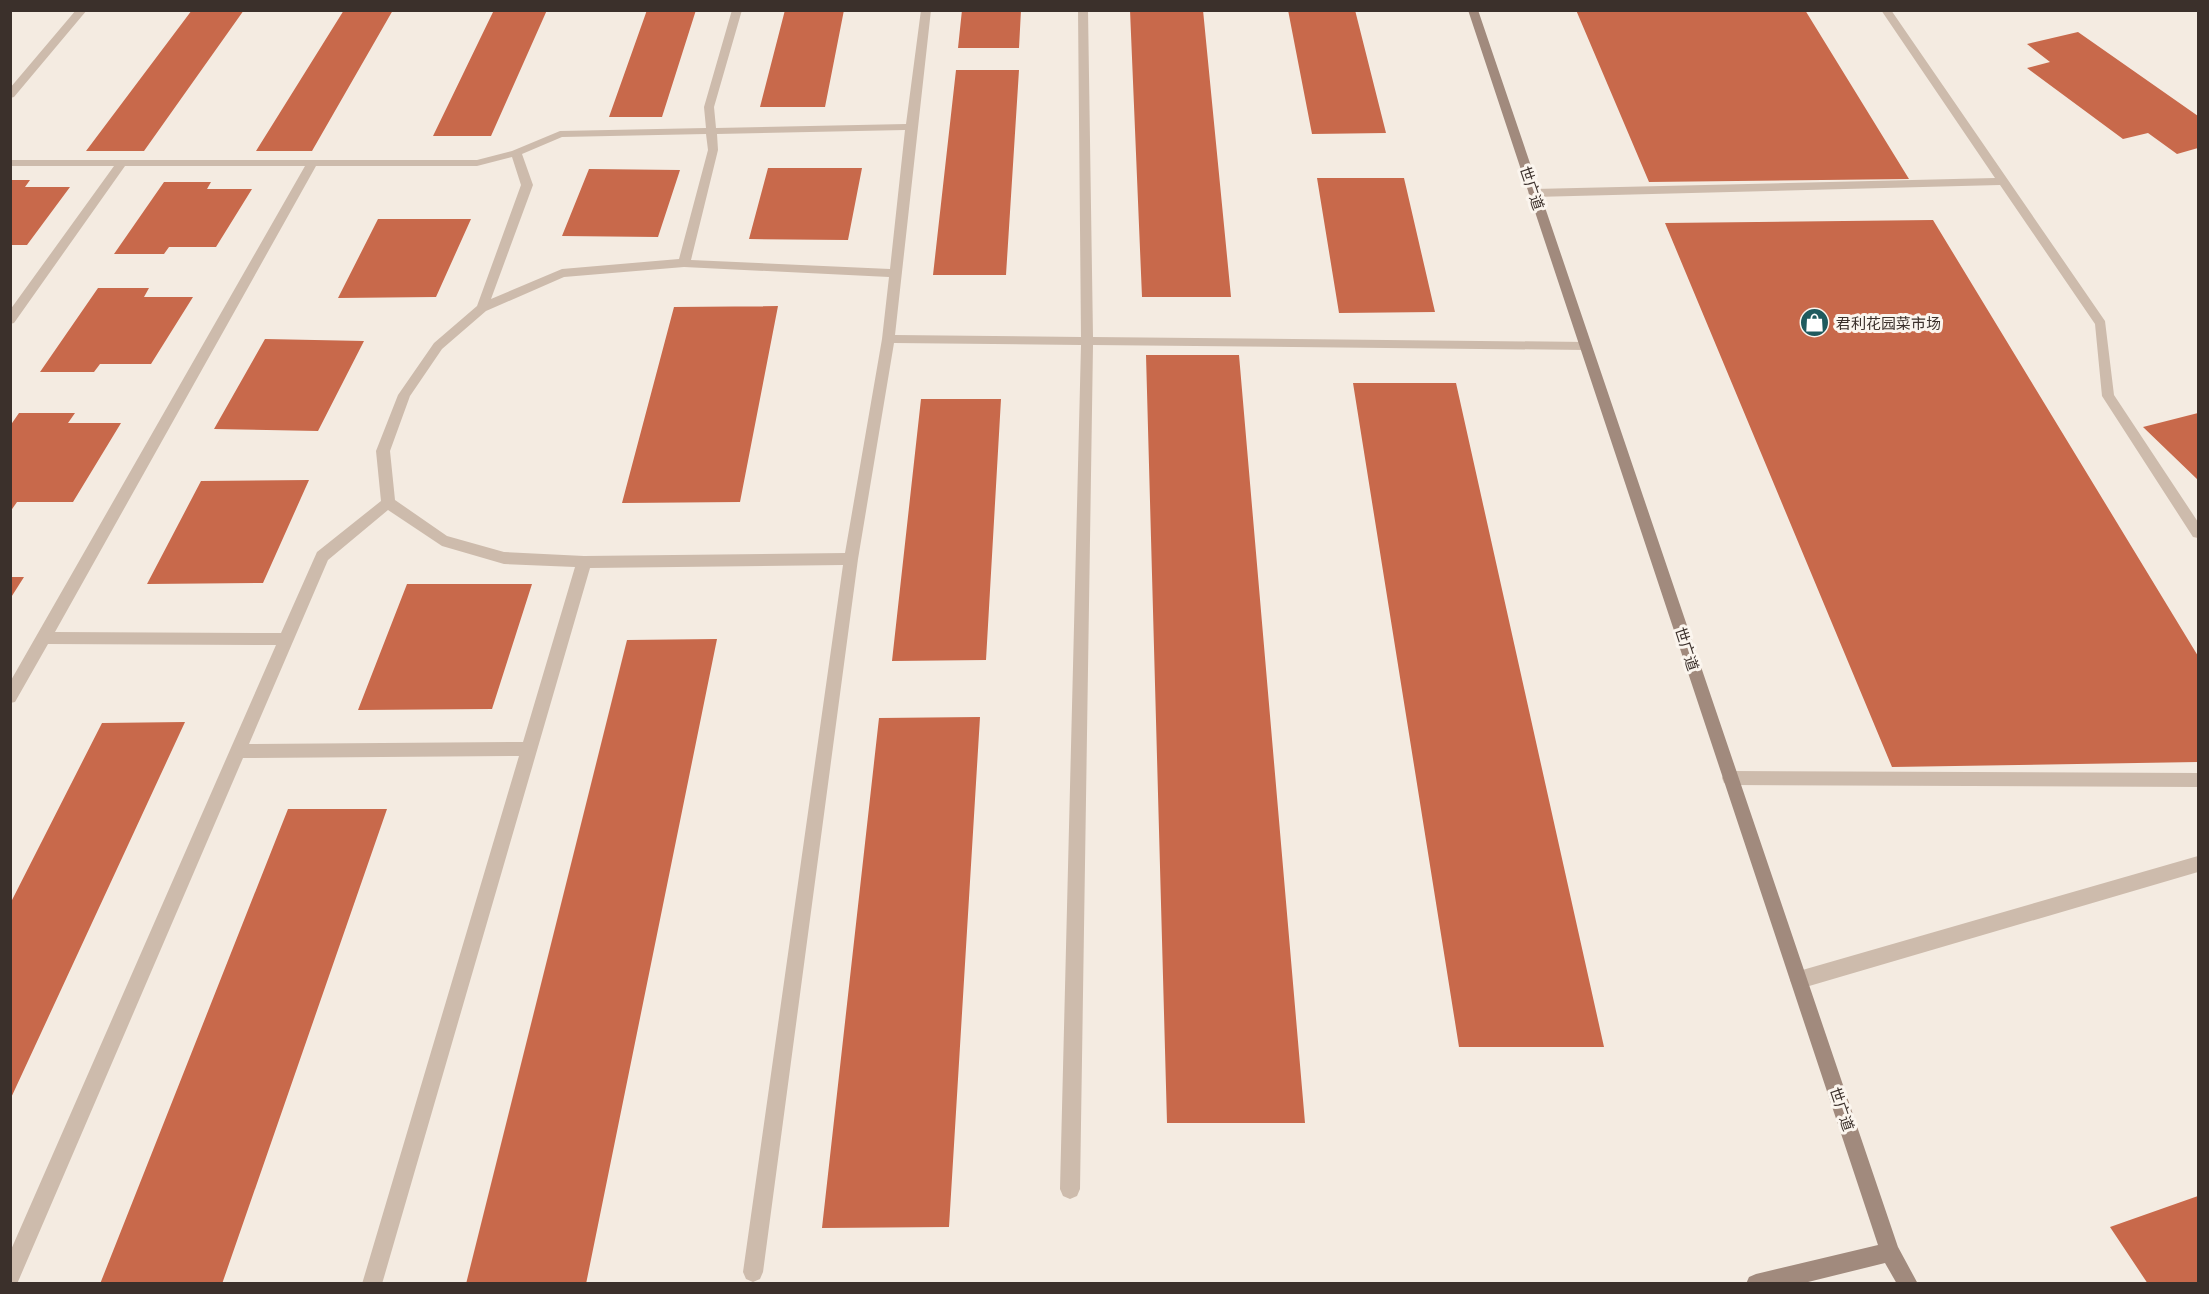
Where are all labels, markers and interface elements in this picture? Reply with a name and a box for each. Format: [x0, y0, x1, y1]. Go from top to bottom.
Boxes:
street label: 世广道 [1517, 164, 1547, 212]
shop icon: 君利花园菜市场 [1799, 307, 1831, 339]
place label: 君利花园菜市场 [1836, 315, 1941, 332]
street label: 世广道 [1672, 625, 1702, 673]
street label: 世广道 [1827, 1085, 1857, 1133]

